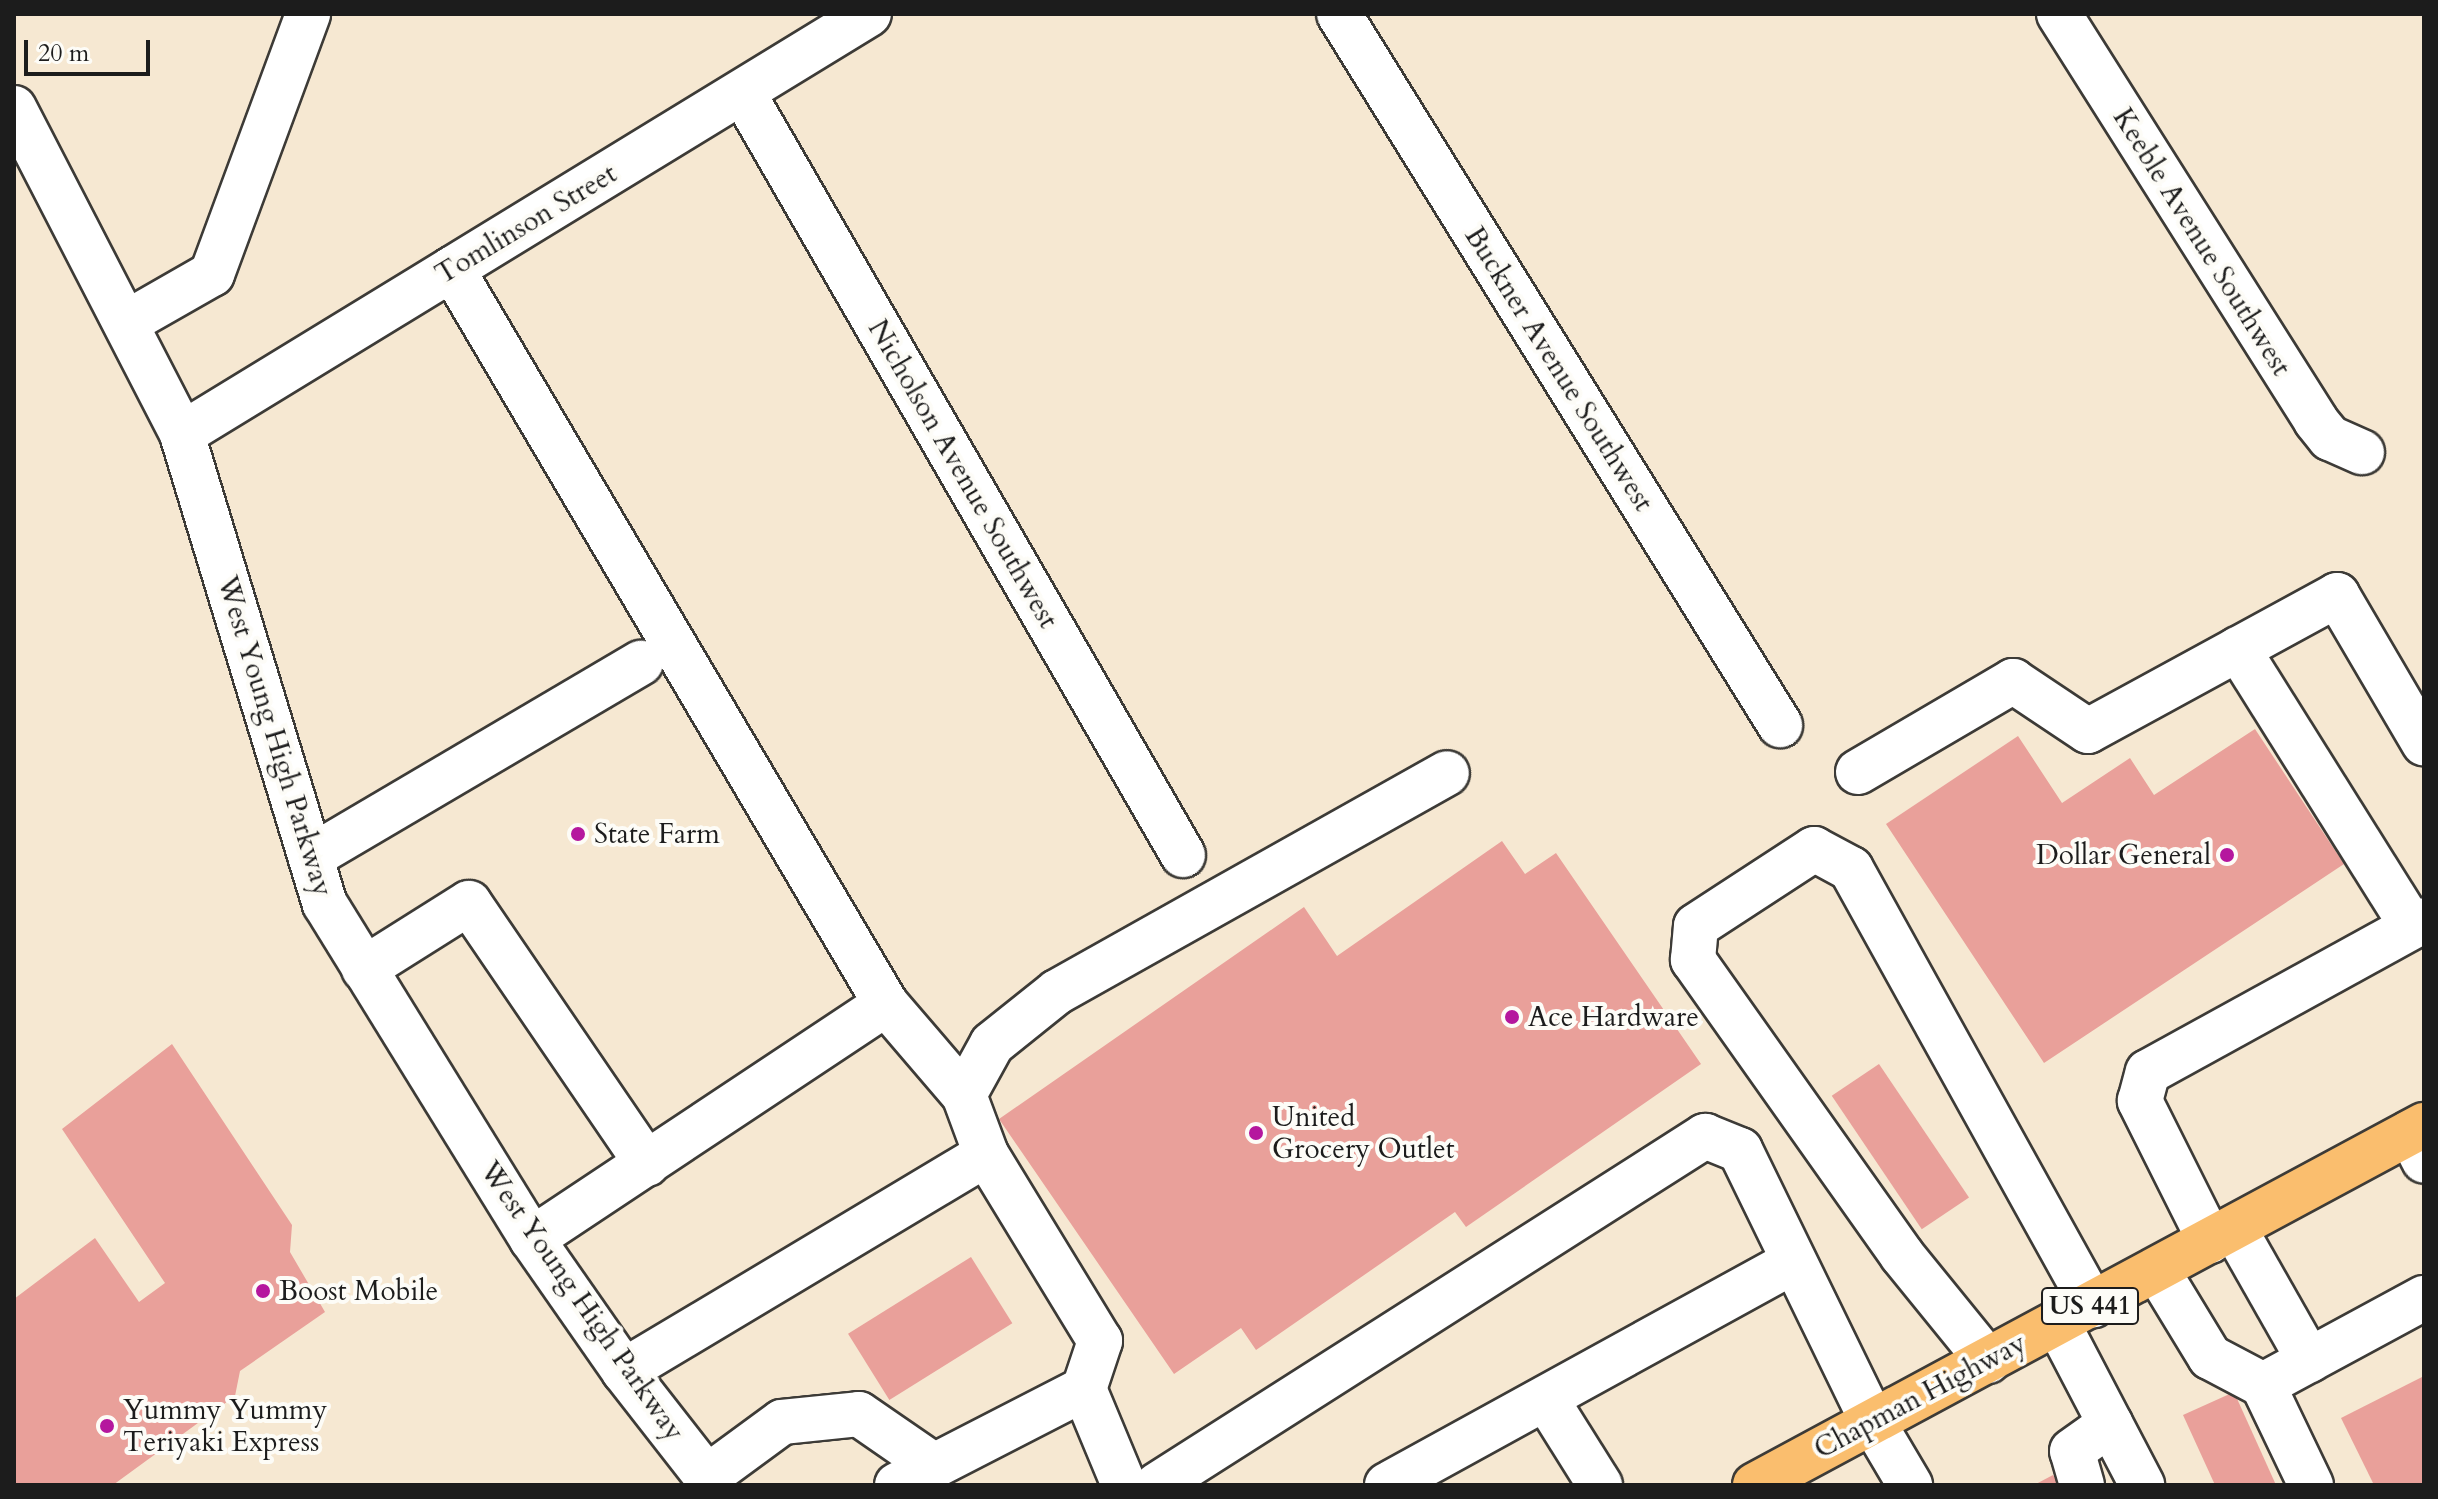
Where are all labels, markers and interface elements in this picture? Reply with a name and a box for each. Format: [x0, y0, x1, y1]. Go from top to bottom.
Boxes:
scale bar [28, 24, 154, 74]
text: 20 m [38, 37, 89, 70]
street label: Keeble Avenue Southwest [2106, 102, 2298, 382]
street label: Tomlinson Street [429, 157, 623, 291]
street label: Buckner Avenue Southwest [1458, 221, 1660, 517]
street label: Nicholson Avenue Southwest [861, 314, 1065, 634]
street label: West Young High Parkway [210, 572, 340, 900]
place label: State Farm [594, 817, 720, 851]
marker: State Farm [569, 825, 587, 843]
place label: Dollar General [2036, 838, 2211, 872]
marker: Dollar General [2218, 846, 2236, 864]
place label: Ace Hardware [1528, 1000, 1699, 1034]
marker: Ace Hardware [1503, 1008, 1521, 1026]
place label: United Grocery Outlet [1272, 1100, 1455, 1166]
marker: United Grocery Outlet [1247, 1124, 1265, 1142]
street label: West Young High Parkway [473, 1155, 691, 1447]
place label: Boost Mobile [279, 1274, 438, 1308]
marker: Boost Mobile [254, 1282, 272, 1300]
road number: US 441 [2040, 1284, 2140, 1328]
street label: Chapman Highway [1809, 1326, 2031, 1466]
place label: Yummy Yummy Teriyaki Express [123, 1393, 327, 1459]
marker: Yummy Yummy Teriyaki Express [98, 1417, 116, 1435]

